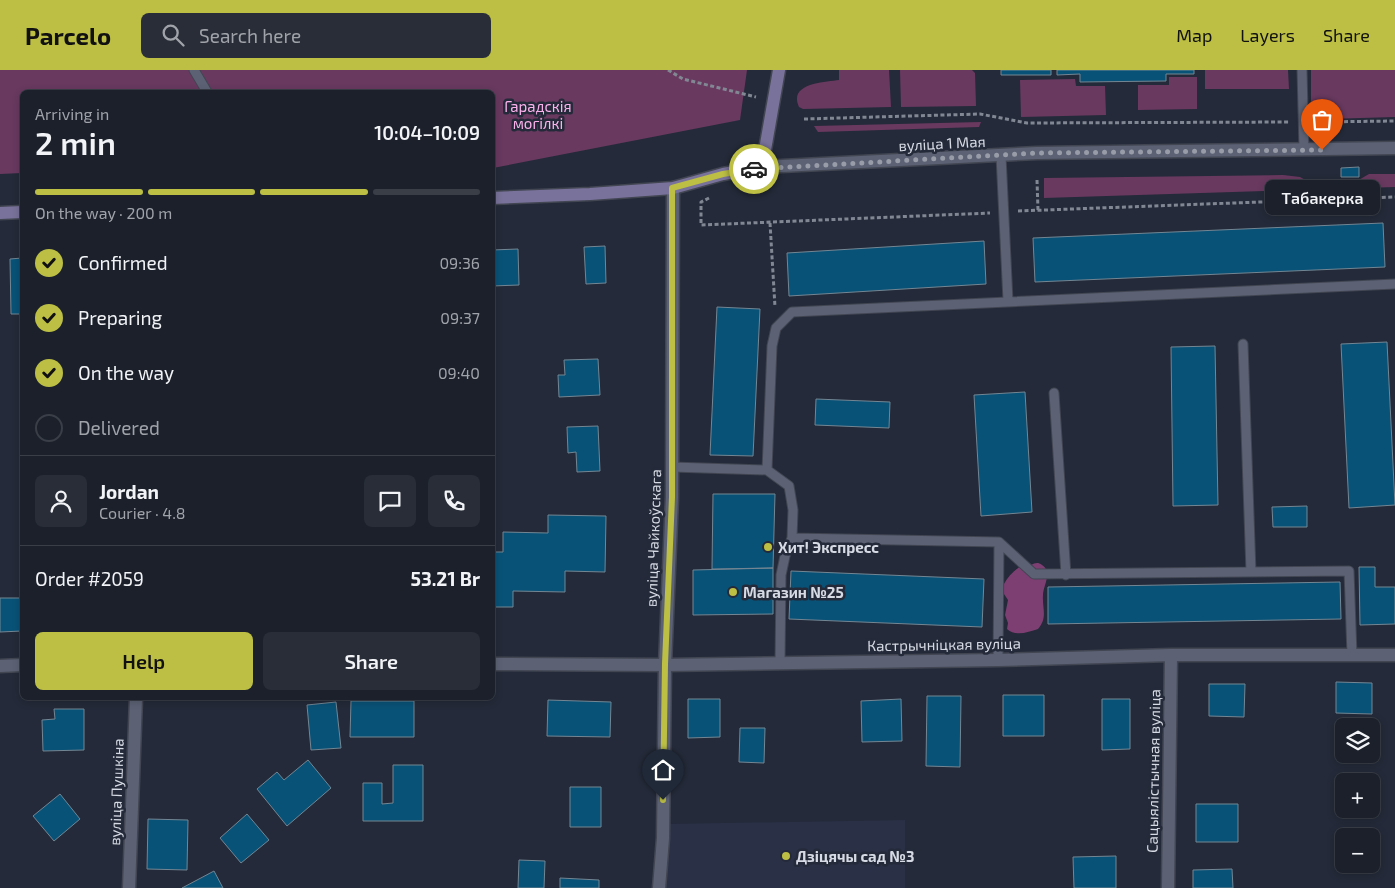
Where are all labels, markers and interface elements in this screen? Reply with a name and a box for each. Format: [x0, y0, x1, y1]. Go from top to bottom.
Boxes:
search box [141, 13, 491, 58]
text: Parcelo [25, 21, 111, 50]
icon: search [159, 21, 187, 49]
text: Search here [199, 24, 301, 47]
text: Map [1176, 24, 1212, 46]
text: Layers [1240, 24, 1295, 46]
text: Share [1323, 24, 1370, 46]
park label: Гарадскія могілкі [504, 97, 572, 132]
pin [1301, 99, 1343, 150]
text: Arriving in [35, 104, 109, 123]
icon: bag [1308, 106, 1336, 134]
text: 10:04–10:09 [374, 121, 480, 144]
text: 2 min [35, 123, 116, 161]
street label: вуліца 1 Мая [898, 132, 986, 155]
courier [729, 144, 779, 194]
icon: car [740, 155, 768, 183]
callout: Табакерка [1264, 180, 1380, 215]
text: Табакерка [1282, 188, 1363, 207]
text: On the way · 200 m [35, 203, 172, 222]
icon: check [35, 249, 63, 277]
text: Confirmed [78, 251, 168, 274]
text: 09:36 [439, 253, 480, 272]
icon: check [35, 304, 63, 332]
text: Preparing [78, 306, 162, 329]
text: 09:37 [440, 308, 480, 327]
icon: check [35, 359, 63, 387]
text: On the way [78, 361, 174, 384]
text: 09:40 [438, 363, 480, 382]
text: Delivered [78, 416, 160, 439]
street label: вуліца Чайкоўскага [642, 469, 665, 607]
button: person [35, 475, 87, 527]
button: chat [364, 475, 416, 527]
button: phone [428, 475, 480, 527]
text: Jordan [99, 480, 159, 503]
text: Courier · 4.8 [99, 503, 186, 522]
place label: Хит! Экспресс [778, 538, 879, 556]
marker: Хит! Экспресс [762, 541, 774, 553]
text: Order #2059 [35, 567, 144, 590]
text: 53.21 Br [410, 567, 480, 590]
place label: Магазин №25 [743, 583, 844, 601]
marker: Магазин №25 [727, 586, 739, 598]
button: Help [35, 632, 253, 690]
button: Share [263, 632, 480, 690]
street label: Кастрычніцкая вуліца [867, 634, 1021, 655]
street label: Сацыялістычная вуліца [1143, 689, 1164, 853]
map controls [1335, 718, 1380, 873]
button: layers [1335, 718, 1380, 763]
street label: вуліца Пушкіна [105, 738, 128, 846]
pin [642, 749, 684, 800]
icon: home [649, 756, 677, 784]
button: + [1335, 773, 1380, 818]
button: − [1335, 828, 1380, 873]
place label: Дзіцячы сад №3 [796, 847, 914, 865]
marker: Дзіцячы сад №3 [780, 850, 792, 862]

